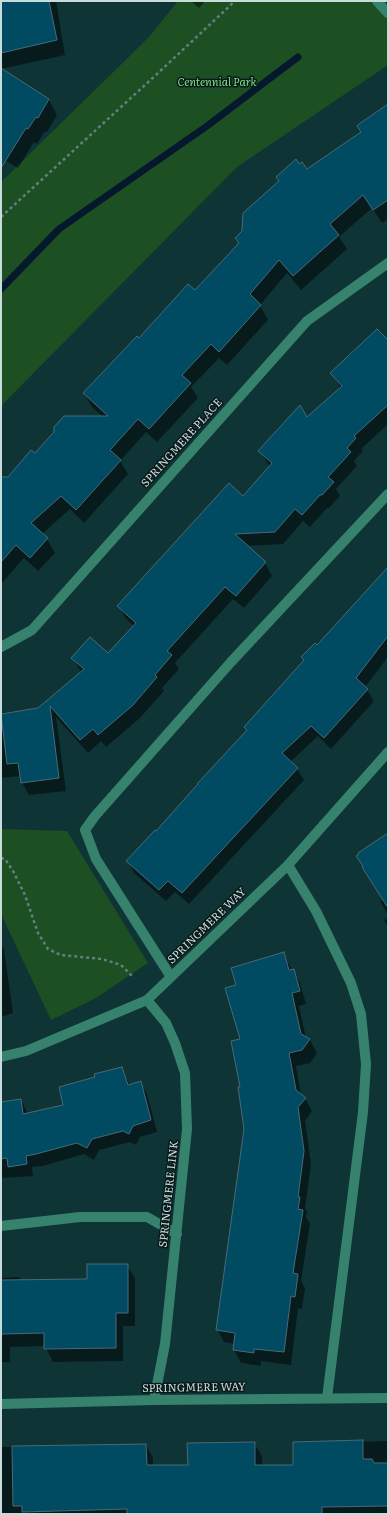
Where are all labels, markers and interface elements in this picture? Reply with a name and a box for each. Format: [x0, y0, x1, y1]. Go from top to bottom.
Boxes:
park label: Centennial Park [178, 76, 256, 90]
street label: SPRINGMERE PLACE [139, 396, 225, 490]
street label: SPRINGMERE WAY [165, 885, 249, 967]
street label: SPRINGMERE LINK [157, 1140, 181, 1248]
street label: SPRINGMERE WAY [142, 1380, 246, 1396]

